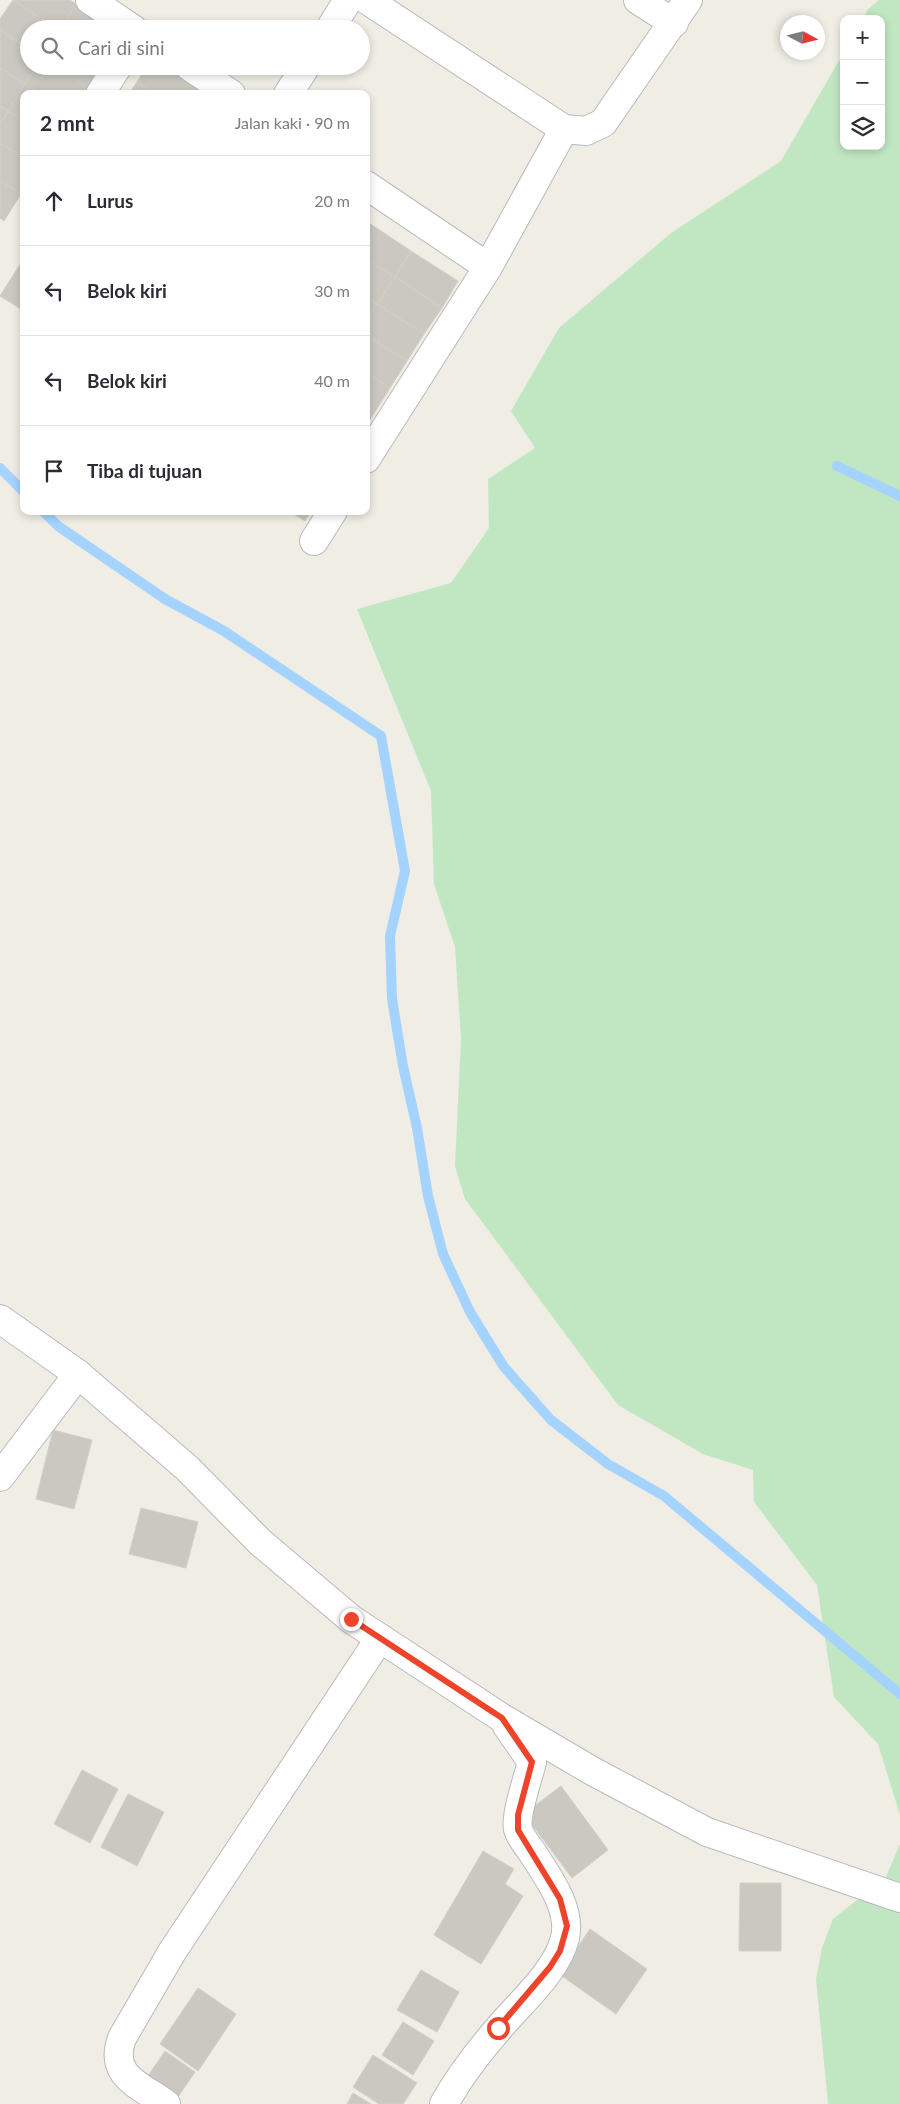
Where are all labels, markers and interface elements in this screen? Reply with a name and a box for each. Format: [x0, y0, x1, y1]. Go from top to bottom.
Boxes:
north arrow [780, 15, 825, 60]
map controls [840, 15, 885, 150]
button: + [840, 15, 885, 60]
search box [20, 20, 370, 75]
icon: search [38, 34, 66, 62]
text: Cari di sini [78, 36, 165, 59]
button: − [840, 60, 885, 105]
button: layers [840, 105, 885, 150]
text: 2 mnt [40, 110, 94, 135]
text: Jalan kaki · 90 m [235, 113, 350, 132]
icon: ahead [40, 187, 68, 215]
text: Lurus [87, 189, 133, 212]
text: 20 m [314, 191, 350, 210]
icon: left [40, 277, 68, 305]
text: Belok kiri [87, 279, 167, 302]
text: 30 m [314, 281, 350, 300]
icon: left [40, 367, 68, 395]
text: Belok kiri [87, 369, 167, 392]
text: 40 m [314, 371, 350, 390]
icon: arrive [40, 457, 68, 485]
text: Tiba di tujuan [87, 459, 202, 482]
route end [340, 1608, 363, 1631]
route start [487, 2017, 510, 2040]

